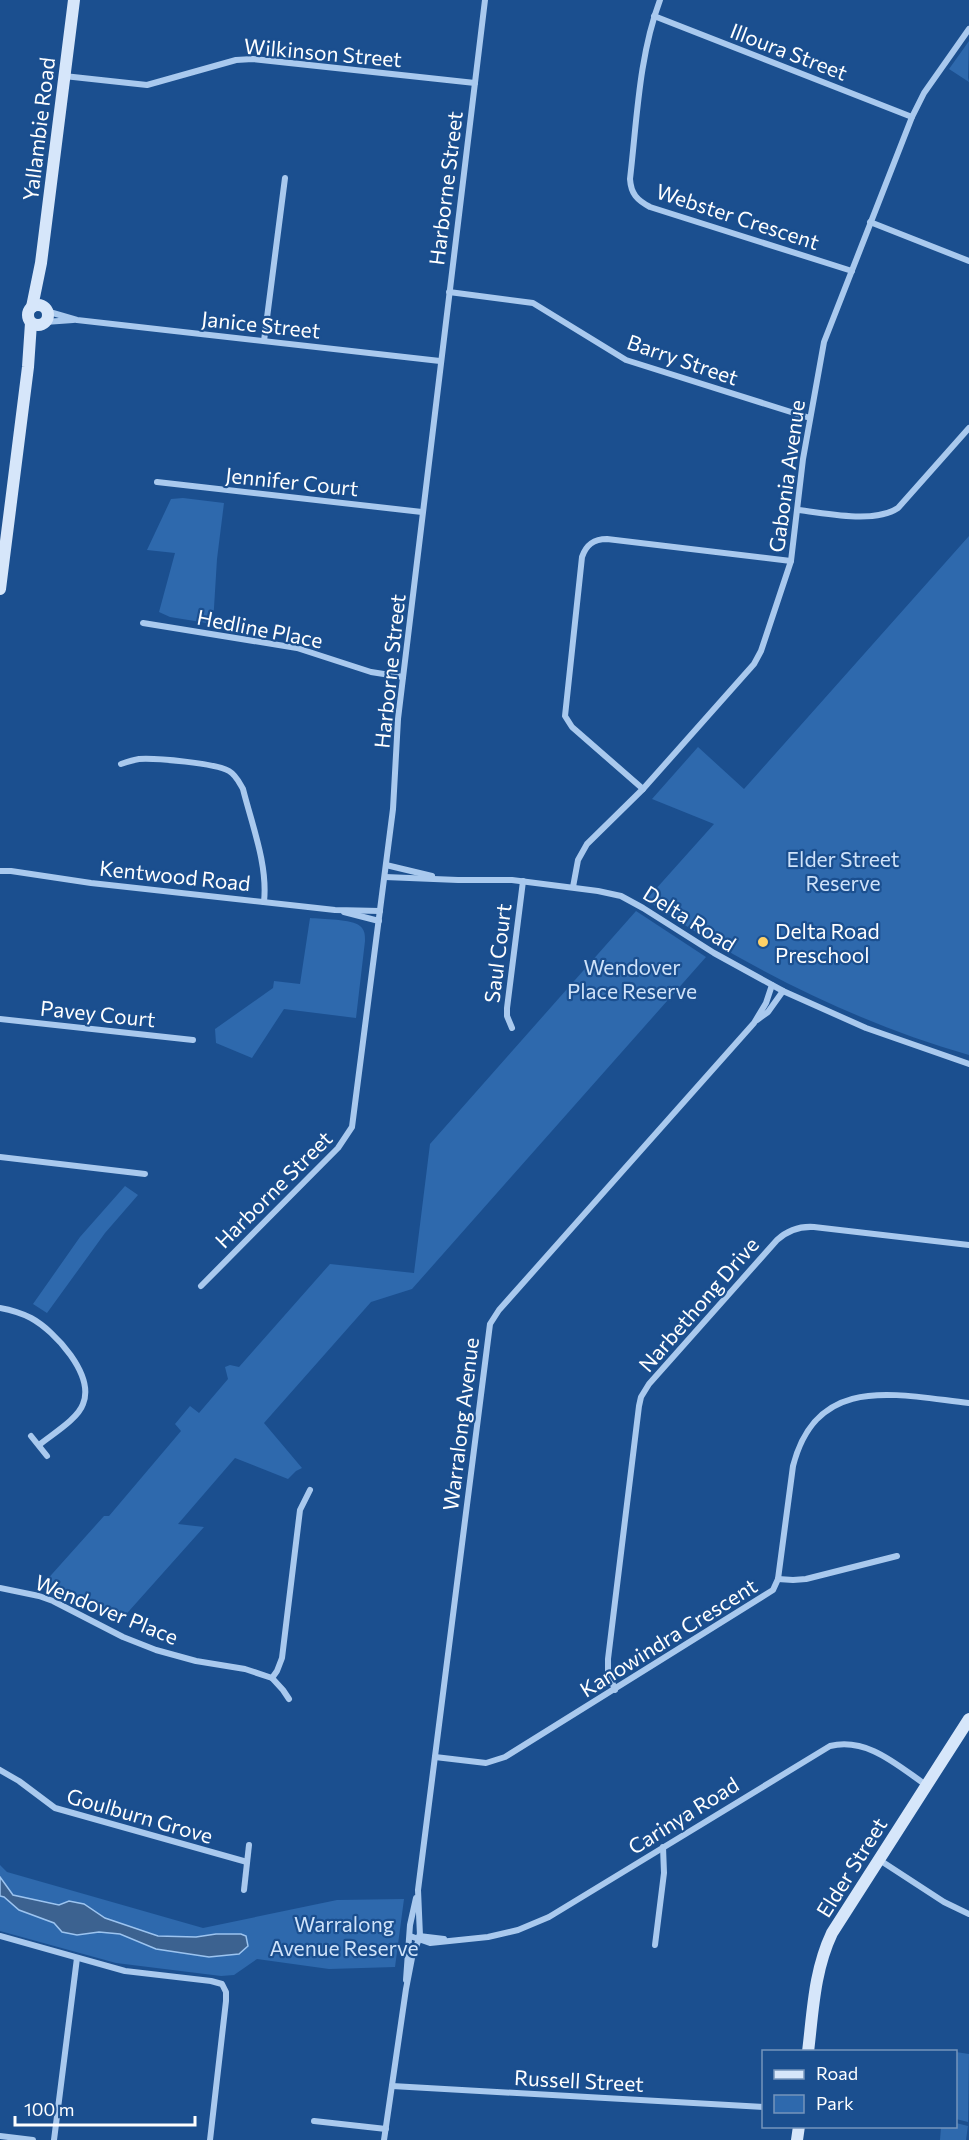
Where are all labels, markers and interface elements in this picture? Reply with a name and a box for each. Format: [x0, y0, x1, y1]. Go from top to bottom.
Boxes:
street label: Illoura Street [727, 17, 851, 85]
street label: Wilkinson Street [243, 33, 403, 71]
street label: Yallambie Road [17, 56, 59, 202]
street label: Harborne Street [423, 110, 467, 266]
street label: Webster Crescent [653, 178, 823, 254]
street label: Janice Street [200, 305, 322, 343]
street label: Barry Street [624, 328, 742, 390]
street label: Gabonia Avenue [763, 398, 809, 554]
street label: Jennifer Court [224, 462, 360, 500]
street label: Harborne Street [368, 593, 410, 749]
street label: Hedline Place [195, 604, 325, 652]
park label: Elder Street Reserve [787, 846, 899, 895]
street label: Kentwood Road [98, 855, 252, 895]
street label: Delta Road [639, 880, 741, 956]
street label: Saul Court [478, 902, 516, 1004]
place label: Delta Road Preschool [775, 918, 880, 967]
marker: Delta Road Preschool [756, 935, 770, 949]
park label: Wendover Place Reserve [567, 954, 697, 1003]
street label: Pavey Court [39, 995, 157, 1031]
street label: Harborne Street [209, 1125, 337, 1253]
street label: Narbethong Drive [633, 1232, 763, 1376]
street label: Warralong Avenue [437, 1336, 483, 1512]
street label: Wendover Place [32, 1569, 182, 1649]
street label: Kanowindra Crescent [575, 1572, 761, 1702]
street label: Carinya Road [623, 1771, 743, 1859]
street label: Goulburn Grove [64, 1782, 216, 1848]
street label: Elder Street [811, 1813, 891, 1921]
park label: Warralong Avenue Reserve [270, 1911, 419, 1960]
legend [762, 2050, 957, 2128]
text: Road [816, 2062, 858, 2084]
street label: Russell Street [513, 2064, 645, 2096]
scale bar [15, 2089, 195, 2127]
text: Park [816, 2092, 854, 2114]
text: 100 m [24, 2098, 74, 2120]

